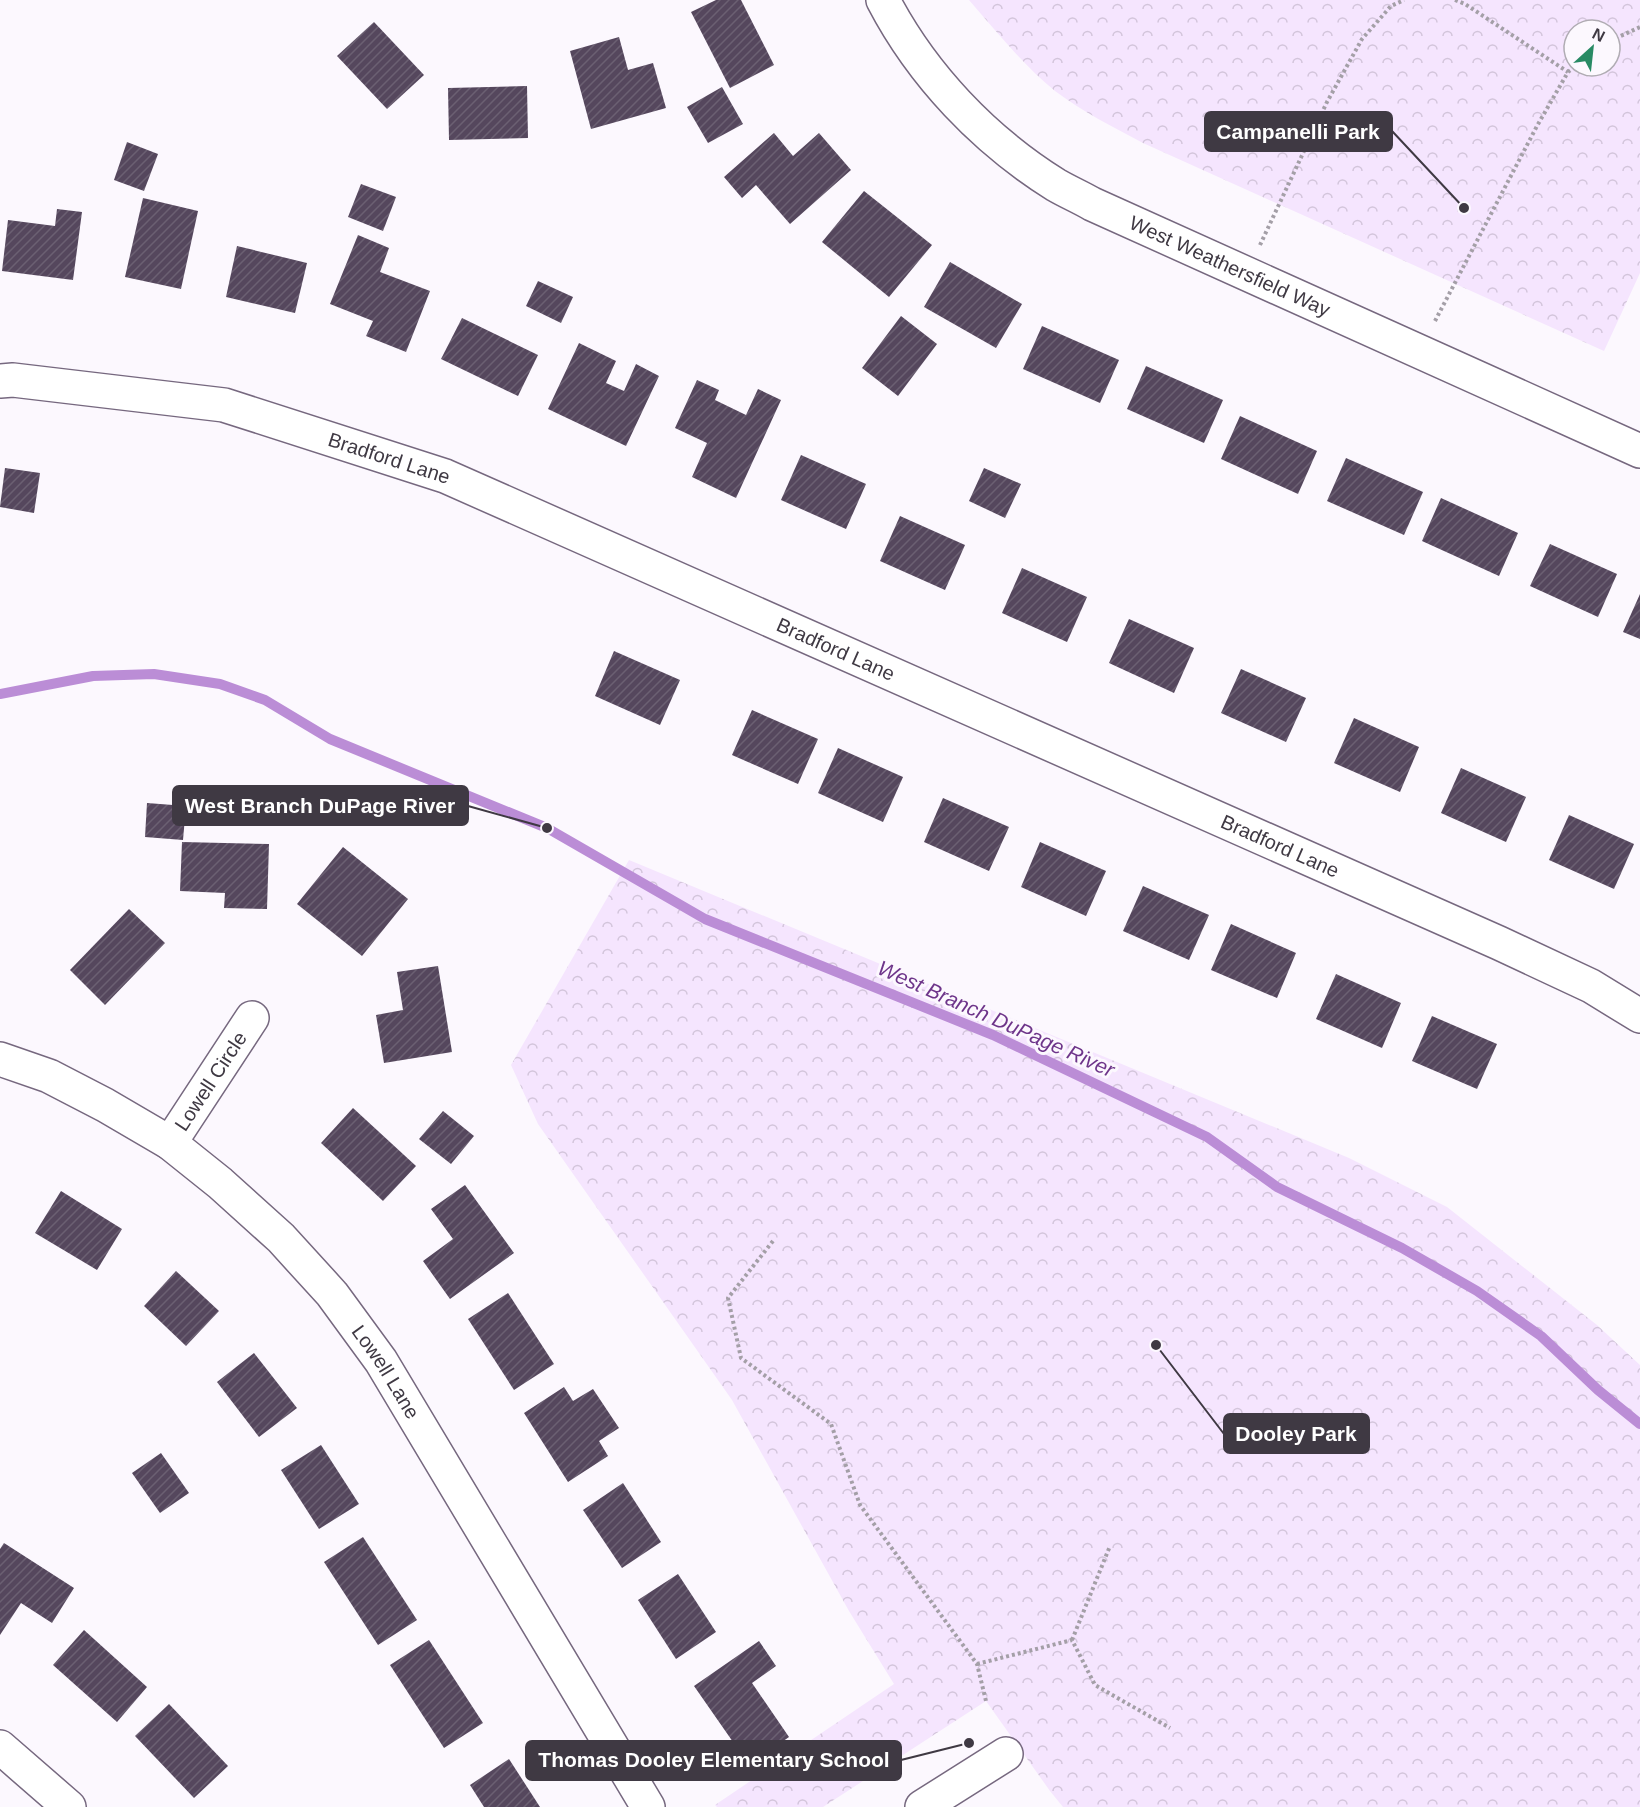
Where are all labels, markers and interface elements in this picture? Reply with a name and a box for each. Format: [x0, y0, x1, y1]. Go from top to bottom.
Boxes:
north arrow [1562, 18, 1622, 78]
text: N [1590, 25, 1608, 45]
callout: Campanelli Park [1205, 112, 1392, 151]
text: Campanelli Park [1216, 120, 1380, 143]
street label: West Weathersfield Way [1126, 211, 1333, 321]
street label: Bradford Lane [325, 428, 453, 488]
street label: Bradford Lane [773, 613, 898, 685]
callout: West Branch DuPage River [173, 786, 468, 825]
text: West Branch DuPage River [185, 794, 455, 817]
street label: Bradford Lane [1218, 810, 1342, 882]
water label: West Branch DuPage River [874, 956, 1119, 1082]
street label: Lowell Circle [170, 1028, 251, 1135]
street label: Lowell Lane [348, 1321, 424, 1423]
callout: Dooley Park [1224, 1414, 1369, 1453]
text: Dooley Park [1235, 1422, 1357, 1445]
callout: Thomas Dooley Elementary School [526, 1741, 901, 1780]
text: Thomas Dooley Elementary School [538, 1748, 890, 1771]

